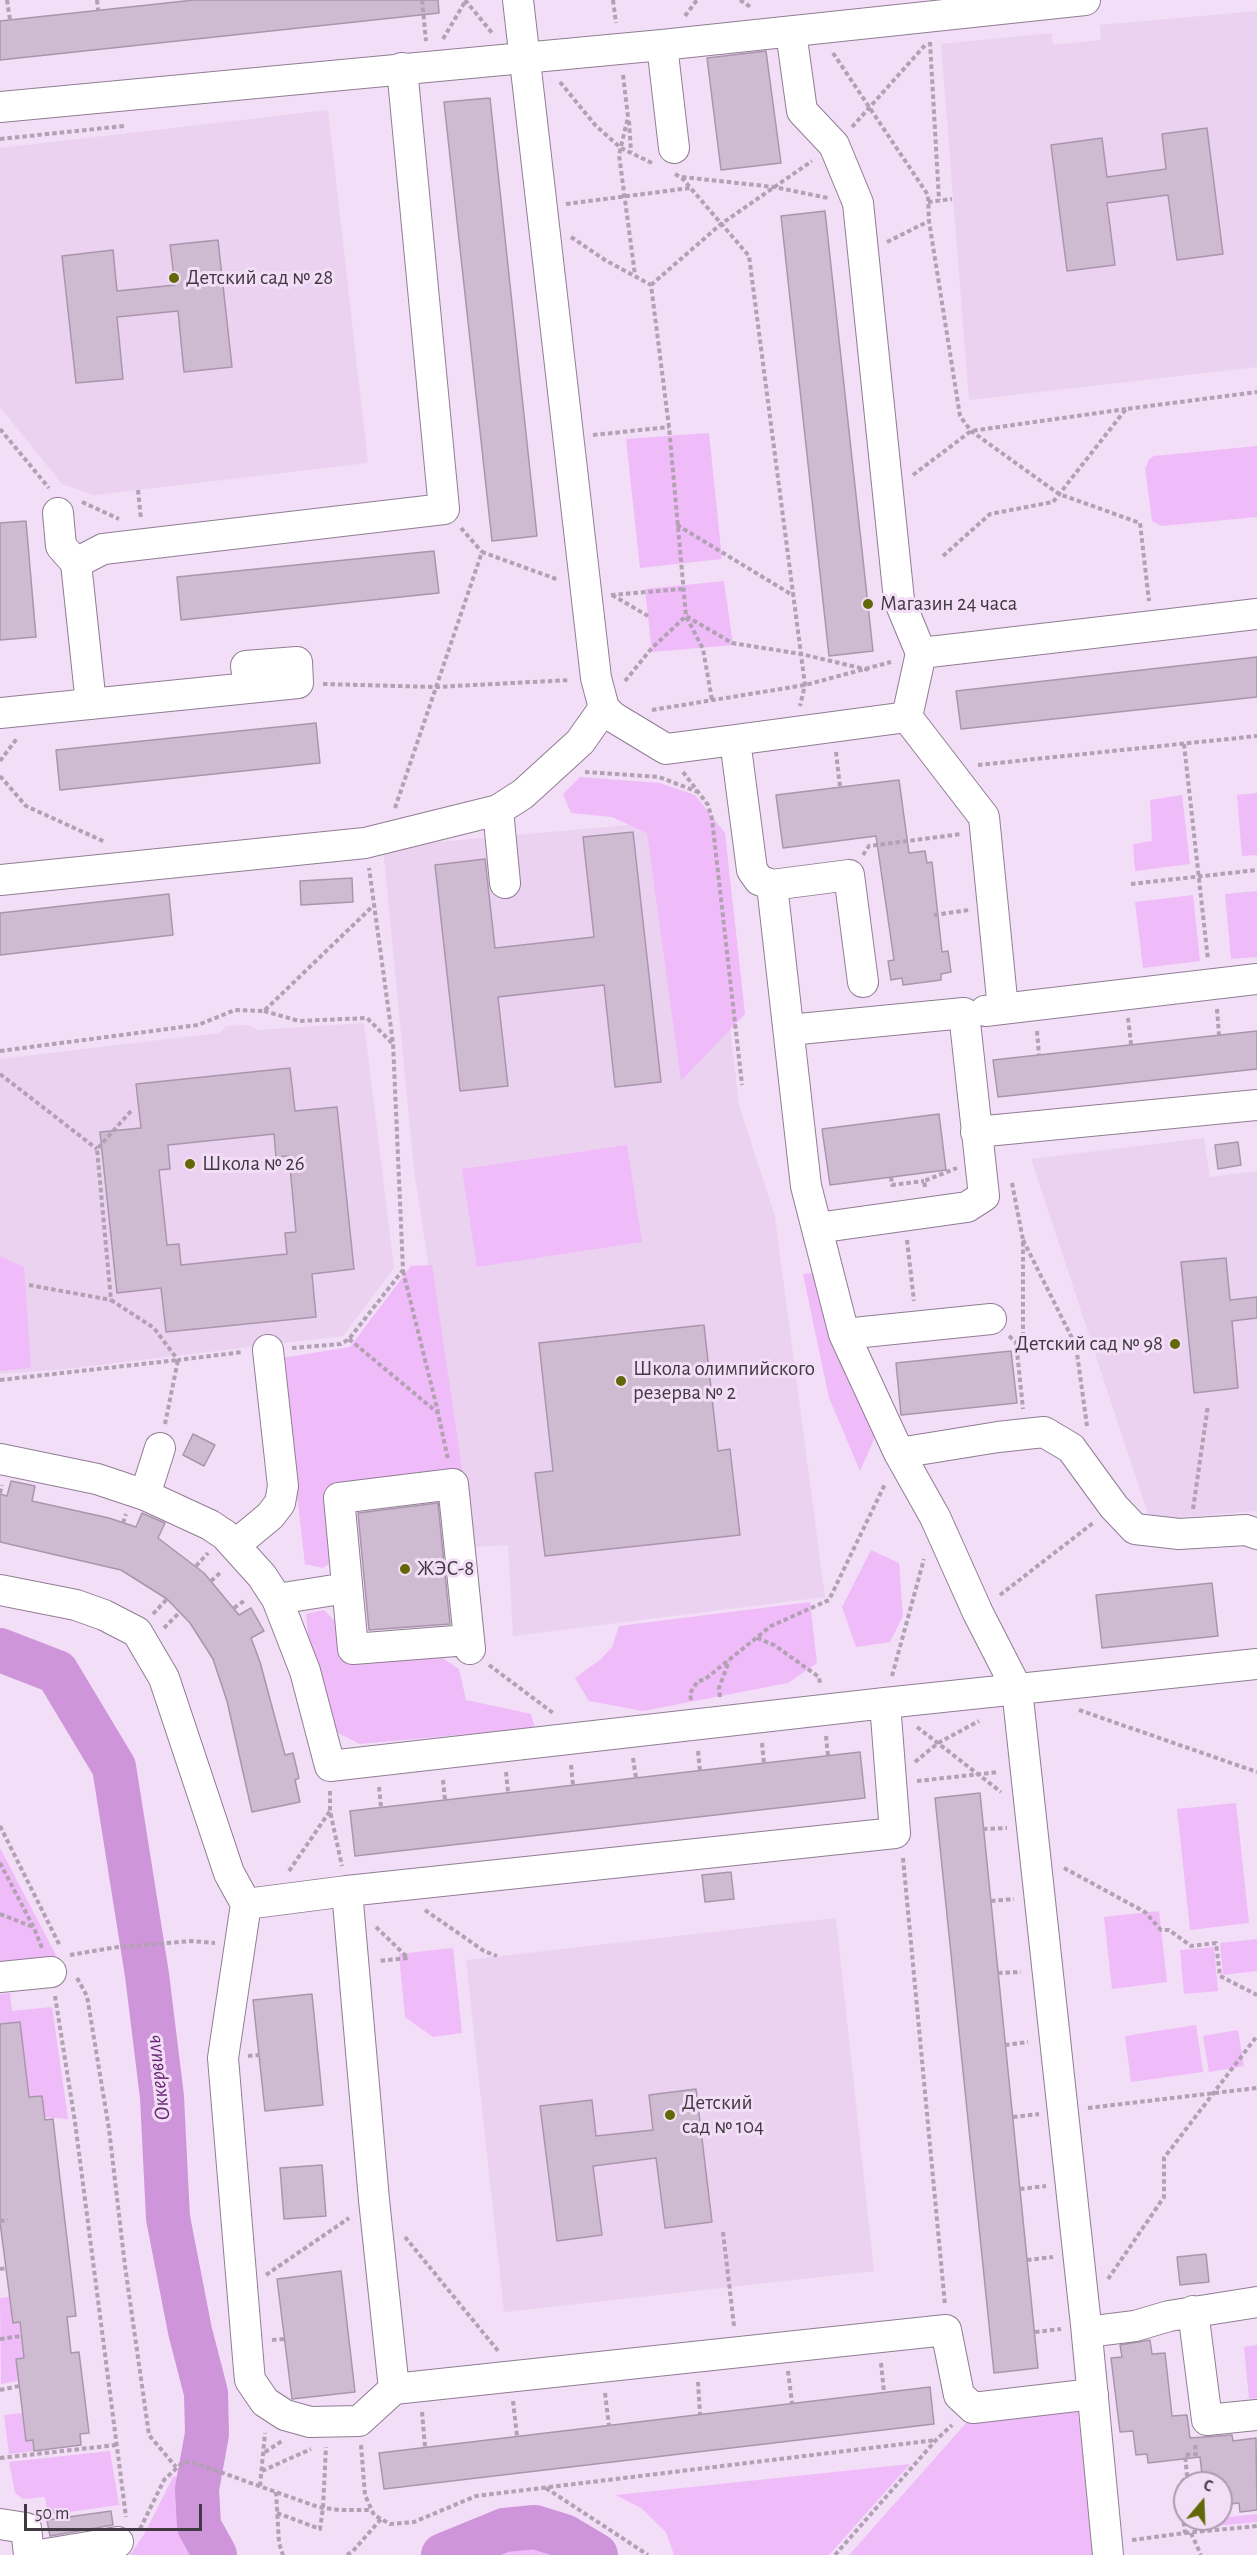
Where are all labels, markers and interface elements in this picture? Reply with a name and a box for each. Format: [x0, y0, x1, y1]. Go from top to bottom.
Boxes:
place label: Детский сад № 28 [186, 265, 333, 291]
marker: Детский сад № 28 [167, 271, 181, 285]
place label: Магазин 24 часа [880, 591, 1017, 617]
marker: Магазин 24 часа [861, 597, 875, 611]
place label: Школа № 26 [202, 1151, 305, 1177]
marker: Школа № 26 [183, 1157, 197, 1171]
place label: Детский сад № 98 [1015, 1331, 1163, 1357]
marker: Детский сад № 98 [1168, 1337, 1182, 1351]
place label: Школа олимпийского резерва № 2 [633, 1356, 815, 1406]
marker: Школа олимпийского резерва № 2 [614, 1374, 628, 1388]
place label: ЖЭС-8 [417, 1556, 474, 1582]
marker: ЖЭС-8 [398, 1562, 412, 1576]
water label: Оккервиль [140, 2034, 176, 2122]
place label: Детский сад № 104 [682, 2090, 764, 2140]
marker: Детский сад № 104 [663, 2108, 677, 2122]
north arrow [1173, 2471, 1233, 2531]
text: С [1201, 2477, 1215, 2495]
scale bar [27, 2492, 206, 2530]
text: 50 m [35, 2505, 69, 2523]

